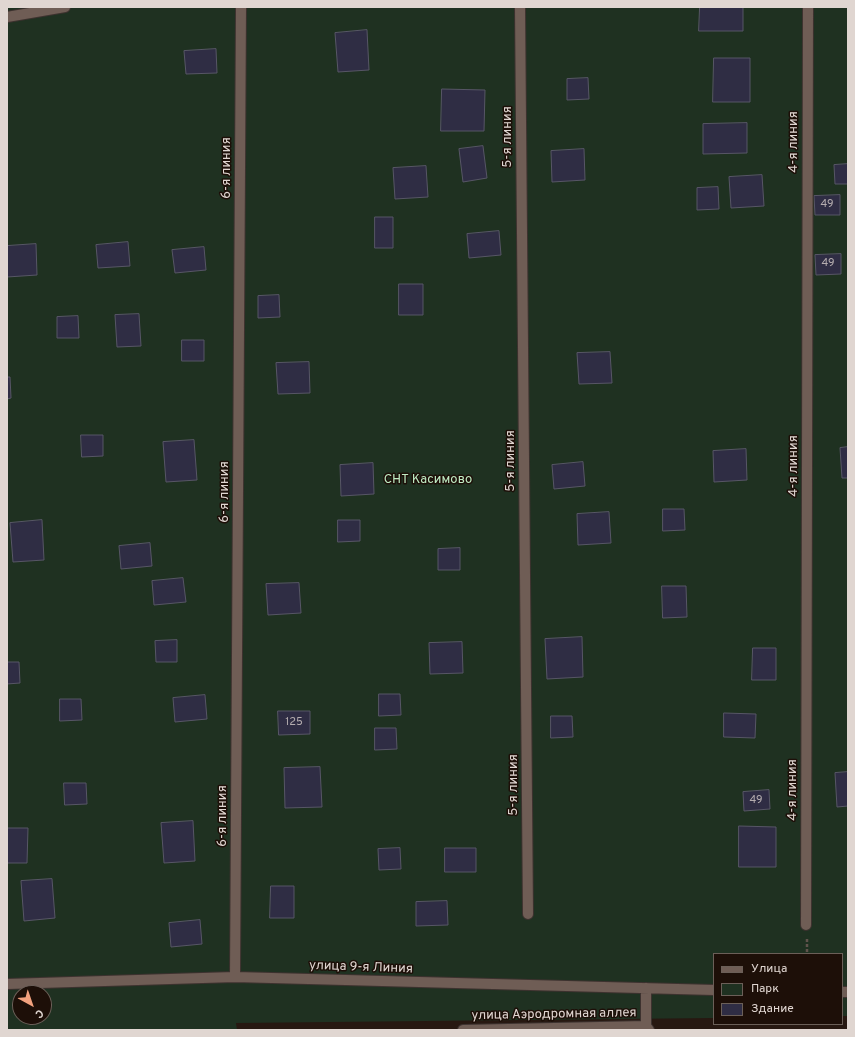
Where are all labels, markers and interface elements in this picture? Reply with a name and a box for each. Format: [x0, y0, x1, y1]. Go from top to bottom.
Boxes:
street label: 5-я линия [500, 106, 516, 168]
street label: 4-я линия [786, 111, 802, 173]
street label: 6-я линия [219, 137, 235, 199]
house number: 49 [820, 198, 834, 212]
house number: 49 [821, 257, 835, 271]
street label: 5-я линия [503, 430, 519, 492]
street label: 4-я линия [786, 435, 802, 497]
street label: 6-я линия [217, 461, 233, 523]
park label: СНТ Касимово [384, 472, 472, 488]
house number: 125 [285, 716, 303, 730]
street label: 5-я линия [506, 754, 522, 816]
street label: 4-я линия [785, 759, 801, 821]
street label: 6-я линия [215, 785, 231, 847]
house number: 49 [749, 794, 763, 808]
legend [713, 953, 843, 1025]
street label: улица 9-я Линия [309, 958, 413, 978]
text: Улица [751, 961, 787, 977]
text: Парк [751, 981, 779, 997]
north arrow [12, 985, 52, 1025]
text: Здание [751, 1001, 794, 1017]
text: С [32, 1006, 46, 1021]
street label: улица Аэродромная аллея [471, 1006, 637, 1024]

